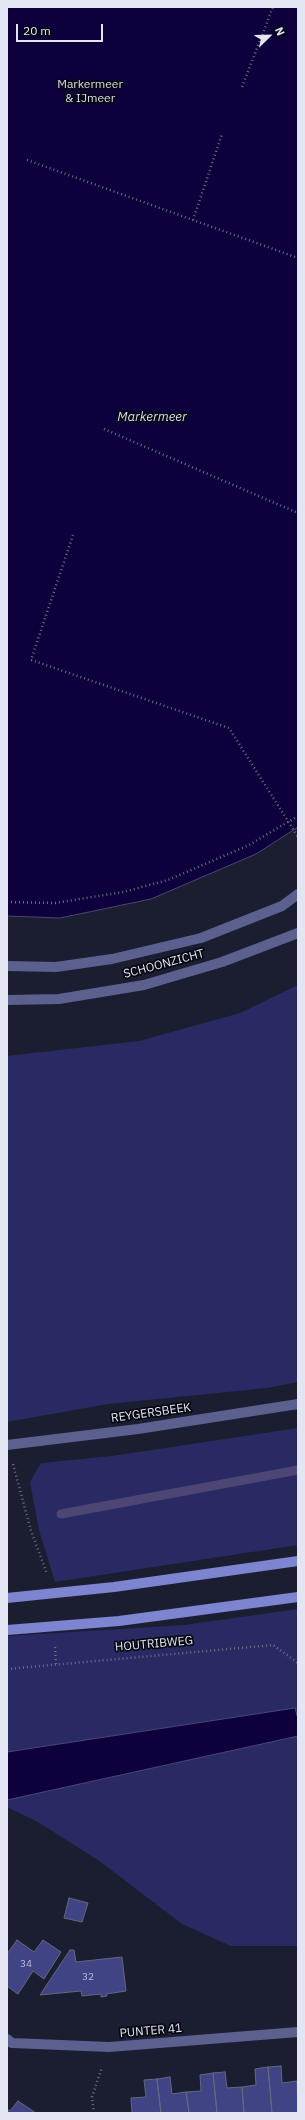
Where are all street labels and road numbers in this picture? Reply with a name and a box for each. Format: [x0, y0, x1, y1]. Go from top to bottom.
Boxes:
street label: SCHOONZICHT [122, 946, 206, 982]
street label: REYGERSBEEK [110, 1400, 192, 1426]
street label: HOUTRIBWEG [114, 1633, 194, 1655]
street label: PUNTER 41 [119, 2021, 183, 2041]

